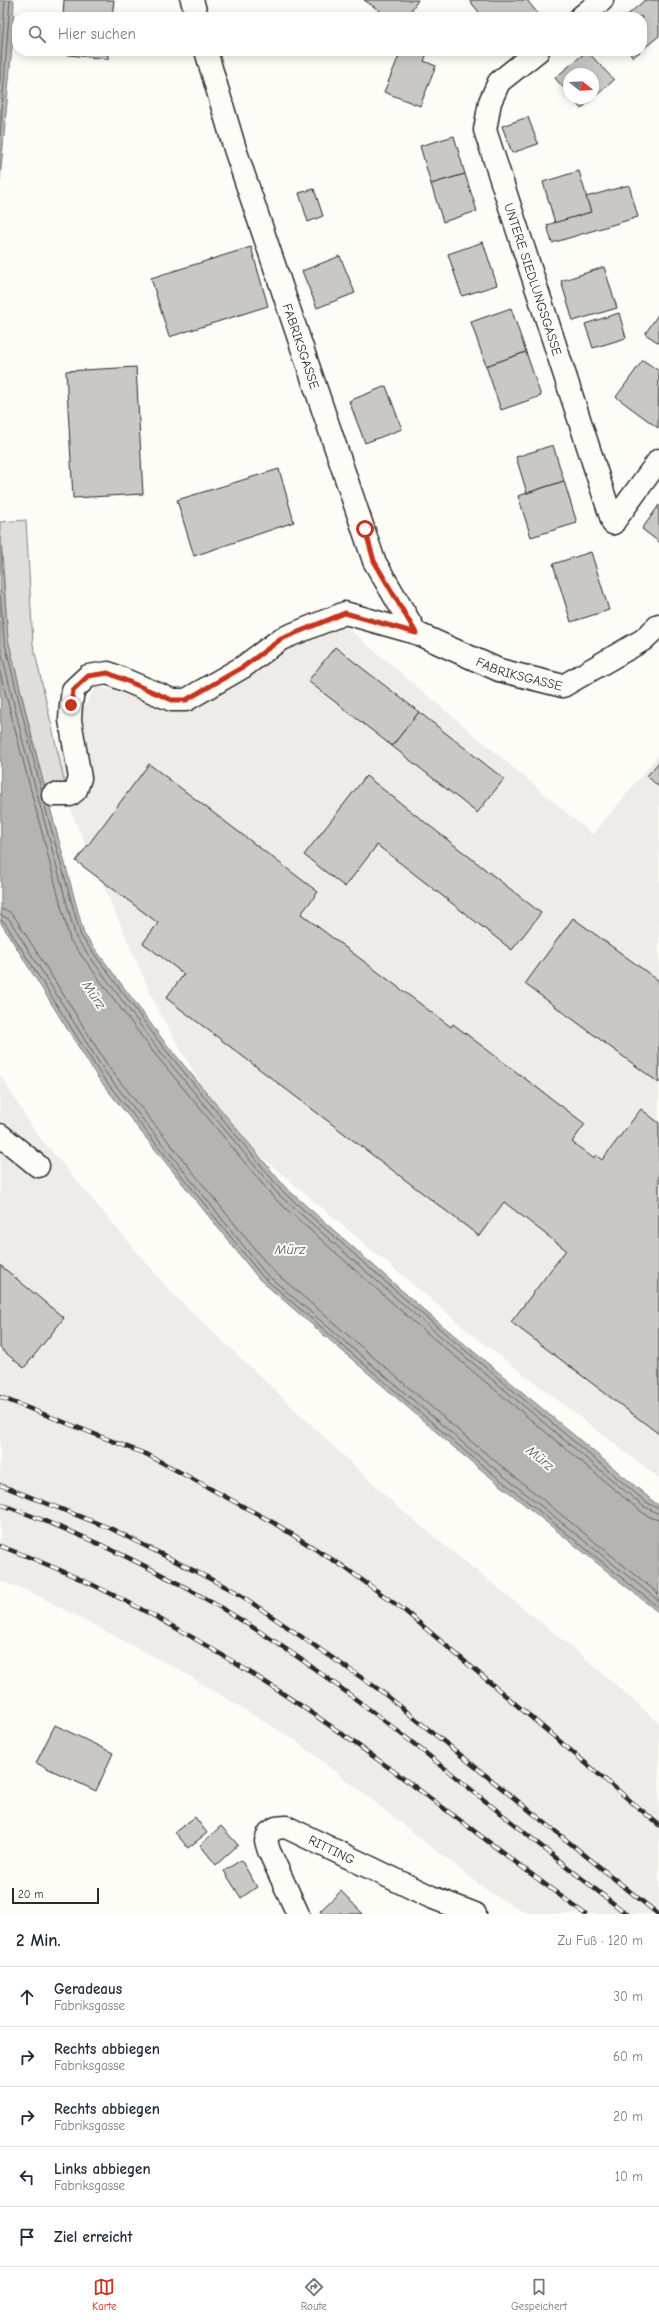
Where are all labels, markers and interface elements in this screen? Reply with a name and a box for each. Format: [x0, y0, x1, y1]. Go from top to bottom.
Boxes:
search box [12, 12, 647, 56]
icon: search [26, 23, 48, 45]
text: Hier suchen [58, 25, 136, 43]
north arrow [563, 68, 599, 104]
street label: UNTERE SIEDLUNGSGASSE [502, 201, 565, 357]
street label: FABRIKSGASSE [280, 301, 323, 391]
route start [356, 520, 374, 538]
street label: FABRIKSGASSE [474, 653, 564, 693]
route end [62, 696, 80, 714]
water label: Mürz [78, 977, 110, 1013]
water label: Mürz [274, 1241, 306, 1258]
water label: Mürz [522, 1441, 558, 1475]
street label: RITTING [306, 1832, 358, 1867]
scale bar [12, 1886, 99, 1905]
text: 20 m [18, 1888, 43, 1901]
text: 2 Min. [16, 1931, 61, 1950]
text: Zu Fuß · 120 m [558, 1933, 643, 1948]
text: Geradeaus [54, 1980, 122, 1998]
icon: ahead [16, 1986, 38, 2008]
text: 30 m [613, 1989, 643, 2004]
text: Fabriksgasse [54, 1998, 125, 2013]
text: Rechts abbiegen [54, 2040, 160, 2058]
icon: right [16, 2046, 38, 2068]
text: 60 m [613, 2049, 643, 2064]
text: Fabriksgasse [54, 2058, 125, 2073]
text: Rechts abbiegen [54, 2100, 160, 2118]
icon: right [16, 2106, 38, 2128]
text: 20 m [613, 2109, 643, 2124]
text: Fabriksgasse [54, 2118, 125, 2133]
text: Links abbiegen [54, 2160, 151, 2178]
icon: left [16, 2166, 38, 2188]
text: 10 m [615, 2169, 643, 2184]
text: Fabriksgasse [54, 2178, 125, 2193]
icon: arrive [16, 2226, 38, 2248]
text: Ziel erreicht [54, 2228, 132, 2246]
tab: Karte [92, 2276, 117, 2313]
tab: Route [301, 2276, 327, 2313]
tab: Gespeichert [511, 2276, 567, 2313]

